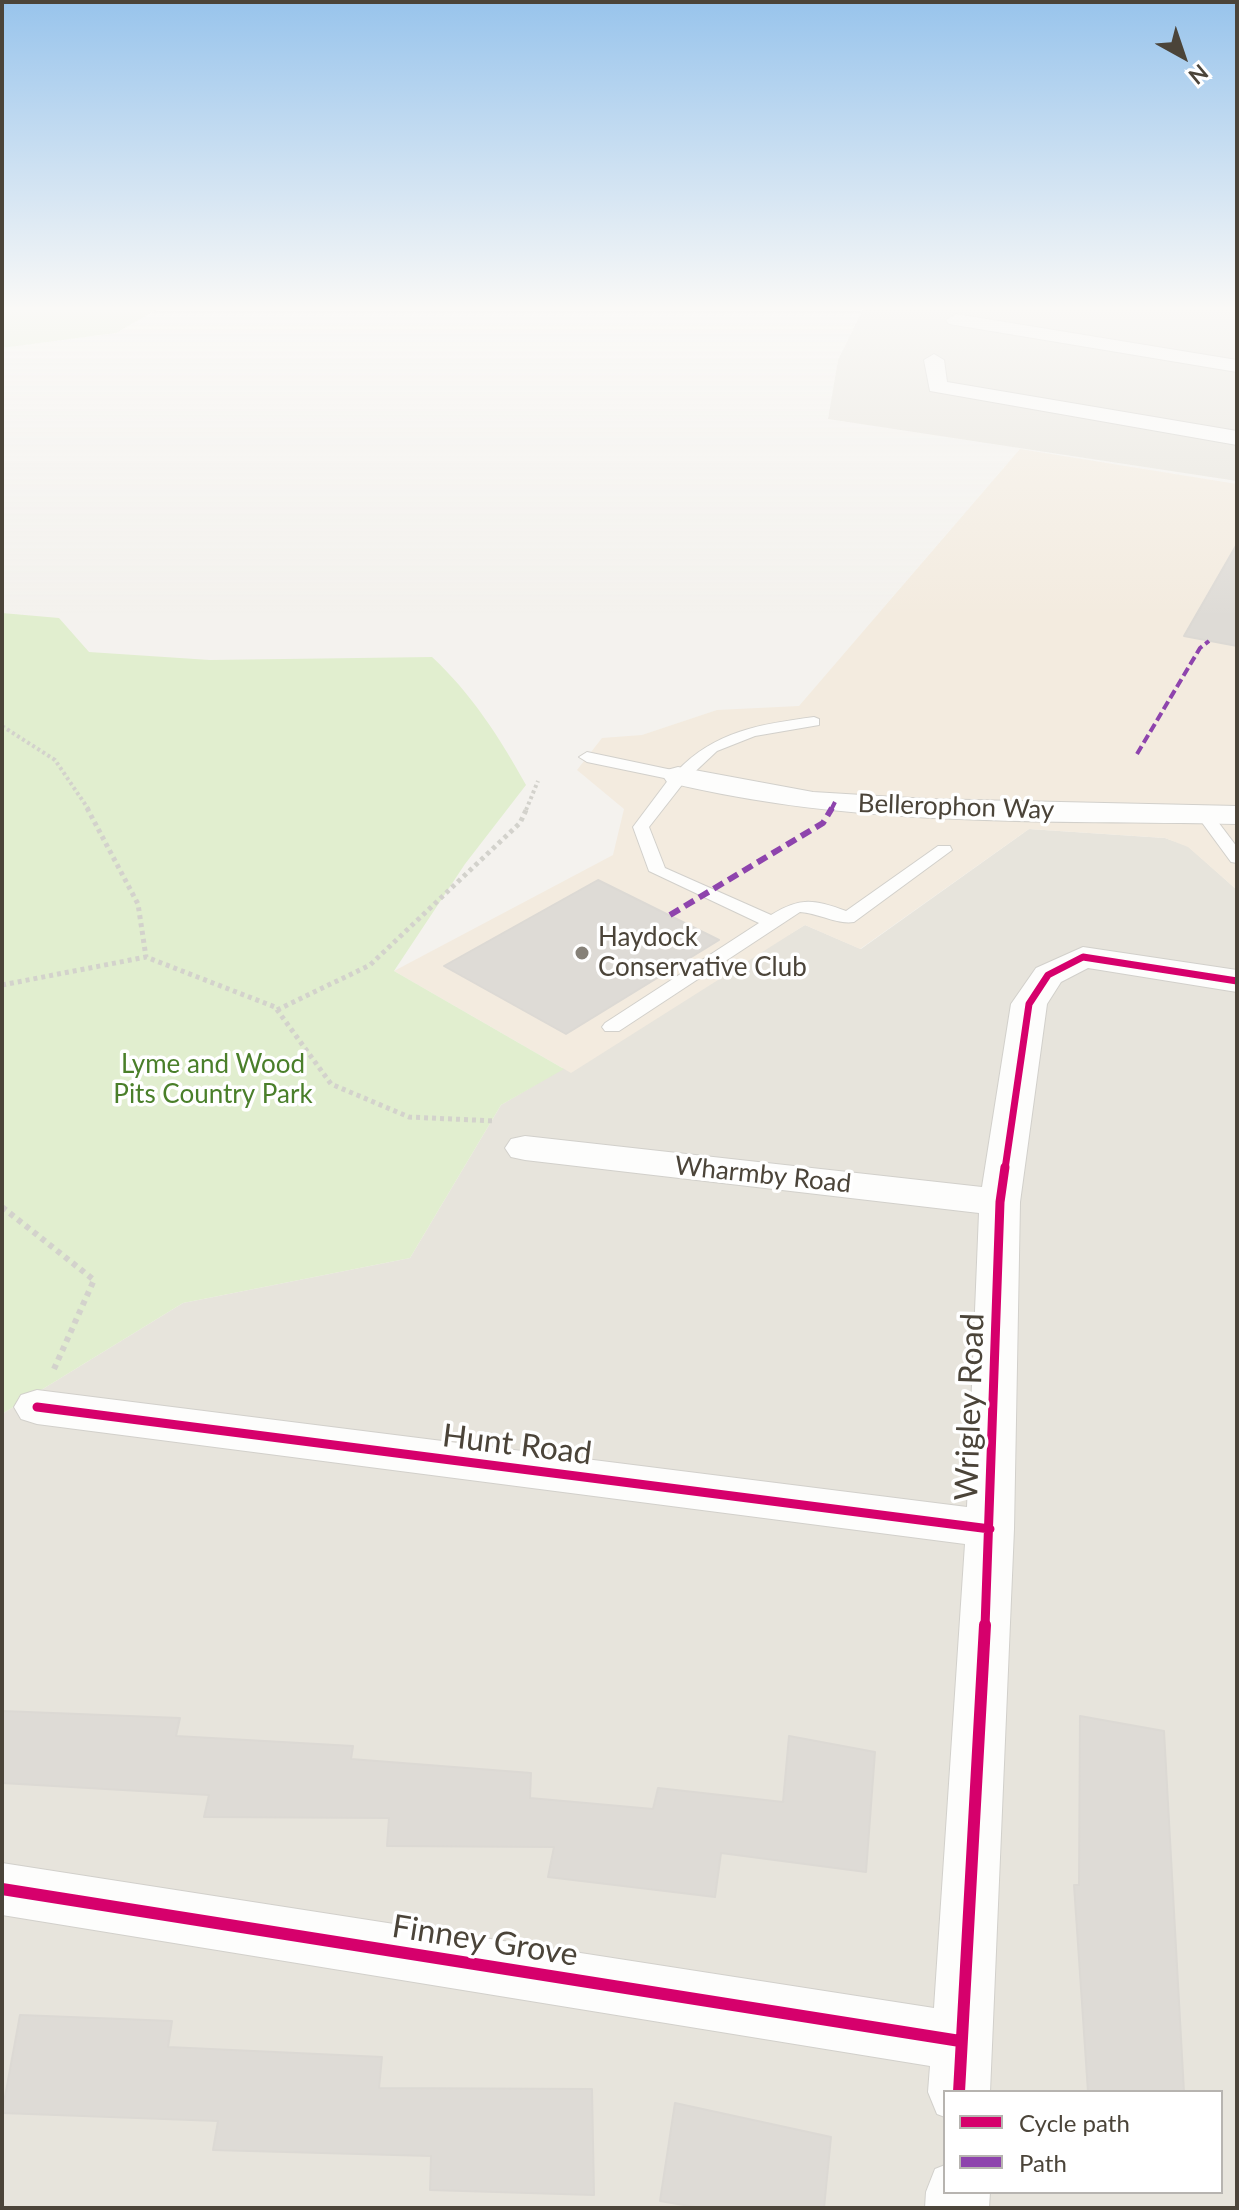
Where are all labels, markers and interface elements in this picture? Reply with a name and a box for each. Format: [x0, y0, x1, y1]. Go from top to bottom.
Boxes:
north arrow [1143, 16, 1223, 96]
text: N [1184, 59, 1214, 91]
street label: Bellerophon Way [857, 788, 1055, 826]
place label: Haydock Conservative Club [598, 922, 807, 984]
marker: Haydock Conservative Club [573, 944, 591, 962]
park label: Lyme and Wood Pits Country Park [113, 1049, 313, 1110]
street label: Wharmby Road [673, 1150, 853, 1200]
street label: Wrigley Road [948, 1313, 992, 1501]
street label: Hunt Road [440, 1417, 594, 1473]
street label: Finney Grove [389, 1907, 581, 1975]
legend [943, 2090, 1223, 2194]
text: Cycle path [1019, 2108, 1130, 2137]
text: Path [1019, 2148, 1067, 2177]

